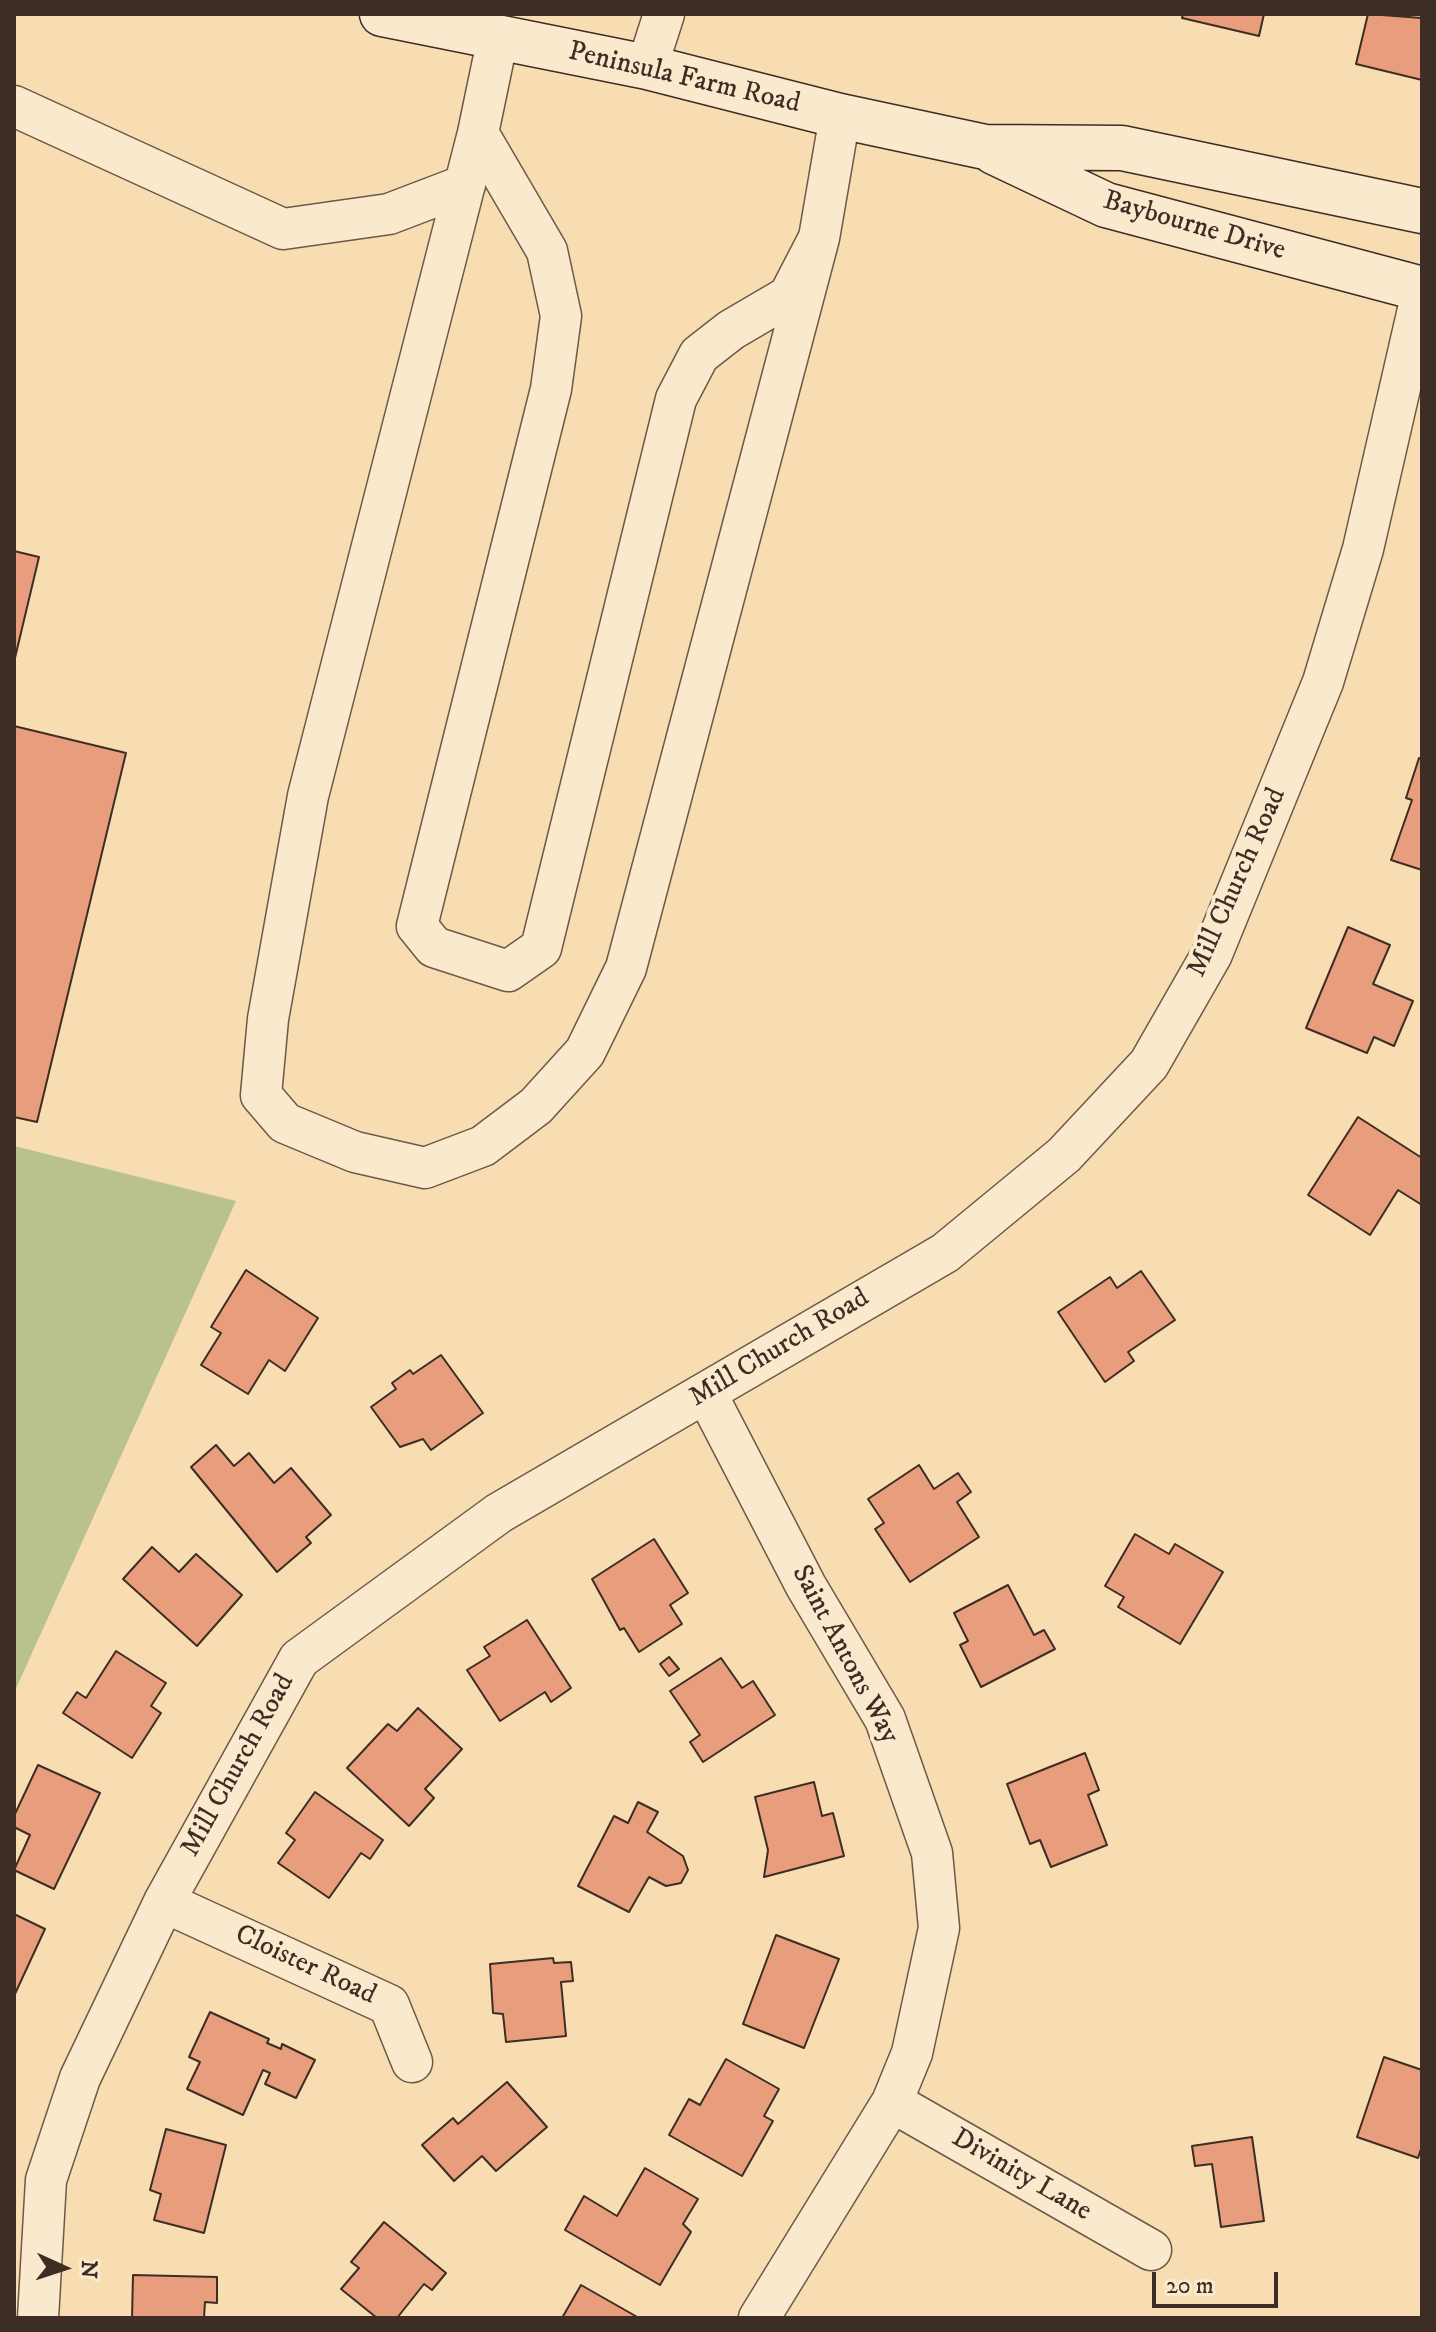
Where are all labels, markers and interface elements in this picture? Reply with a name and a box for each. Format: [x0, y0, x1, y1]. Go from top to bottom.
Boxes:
street label: Peninsula Farm Road [565, 36, 803, 122]
street label: Baybourne Drive [1099, 185, 1289, 269]
street label: Mill Church Road [1181, 783, 1295, 983]
street label: Mill Church Road [684, 1282, 876, 1416]
street label: Saint Antons Way [783, 1560, 905, 1750]
street label: Mill Church Road [175, 1669, 303, 1863]
street label: Cloister Road [229, 1919, 381, 2013]
street label: Divinity Lane [945, 2122, 1097, 2230]
north arrow [24, 2228, 104, 2308]
scale bar [1156, 2256, 1282, 2306]
text: N [75, 2260, 102, 2279]
text: 20 m [1166, 2271, 1214, 2301]

